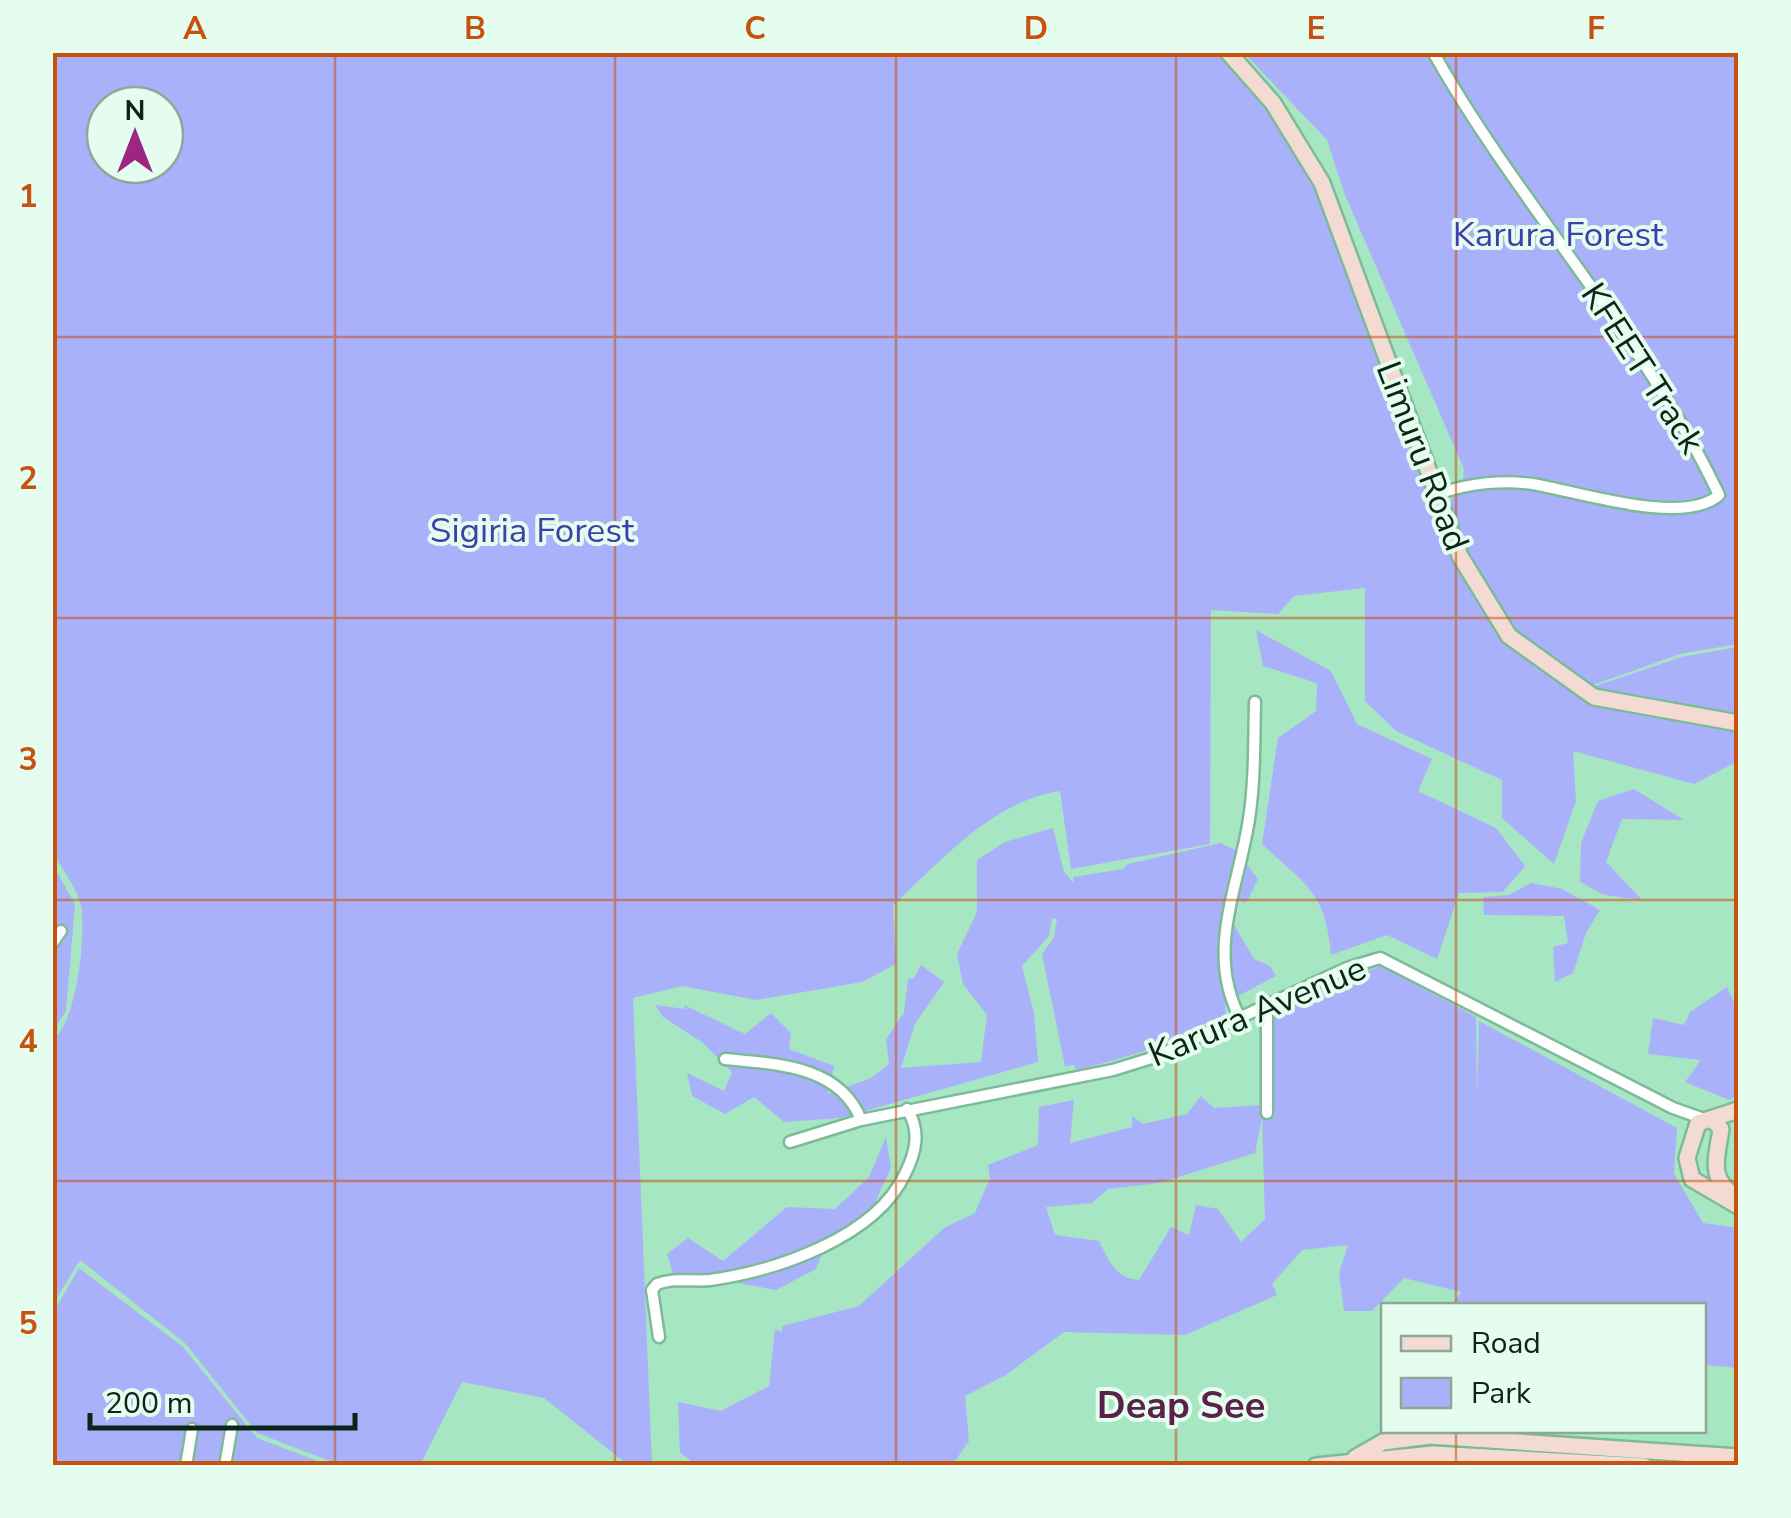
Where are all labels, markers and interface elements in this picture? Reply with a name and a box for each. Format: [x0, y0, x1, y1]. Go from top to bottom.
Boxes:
text: A [183, 7, 207, 50]
text: B [464, 7, 486, 50]
text: C [744, 7, 766, 50]
text: D [1024, 7, 1048, 50]
text: E [1306, 7, 1326, 50]
text: F [1587, 7, 1605, 50]
north arrow [85, 85, 185, 185]
text: N [125, 92, 145, 130]
text: 1 [18, 175, 38, 218]
park label: Karura Forest [1453, 211, 1664, 258]
street label: KFEET Track [1570, 274, 1716, 463]
street label: Limuru Road [1365, 355, 1480, 558]
text: 2 [18, 457, 38, 500]
park label: Sigiria Forest [430, 507, 635, 554]
text: 3 [18, 738, 38, 781]
street label: Karura Avenue [1141, 945, 1373, 1078]
text: 4 [18, 1020, 38, 1063]
text: 5 [18, 1302, 38, 1345]
legend [1381, 1303, 1706, 1433]
text: Road [1471, 1323, 1541, 1364]
scale bar [90, 1368, 355, 1430]
text: Park [1471, 1373, 1532, 1414]
district label: Deap See [1097, 1380, 1265, 1431]
text: 200 m [105, 1383, 192, 1424]

